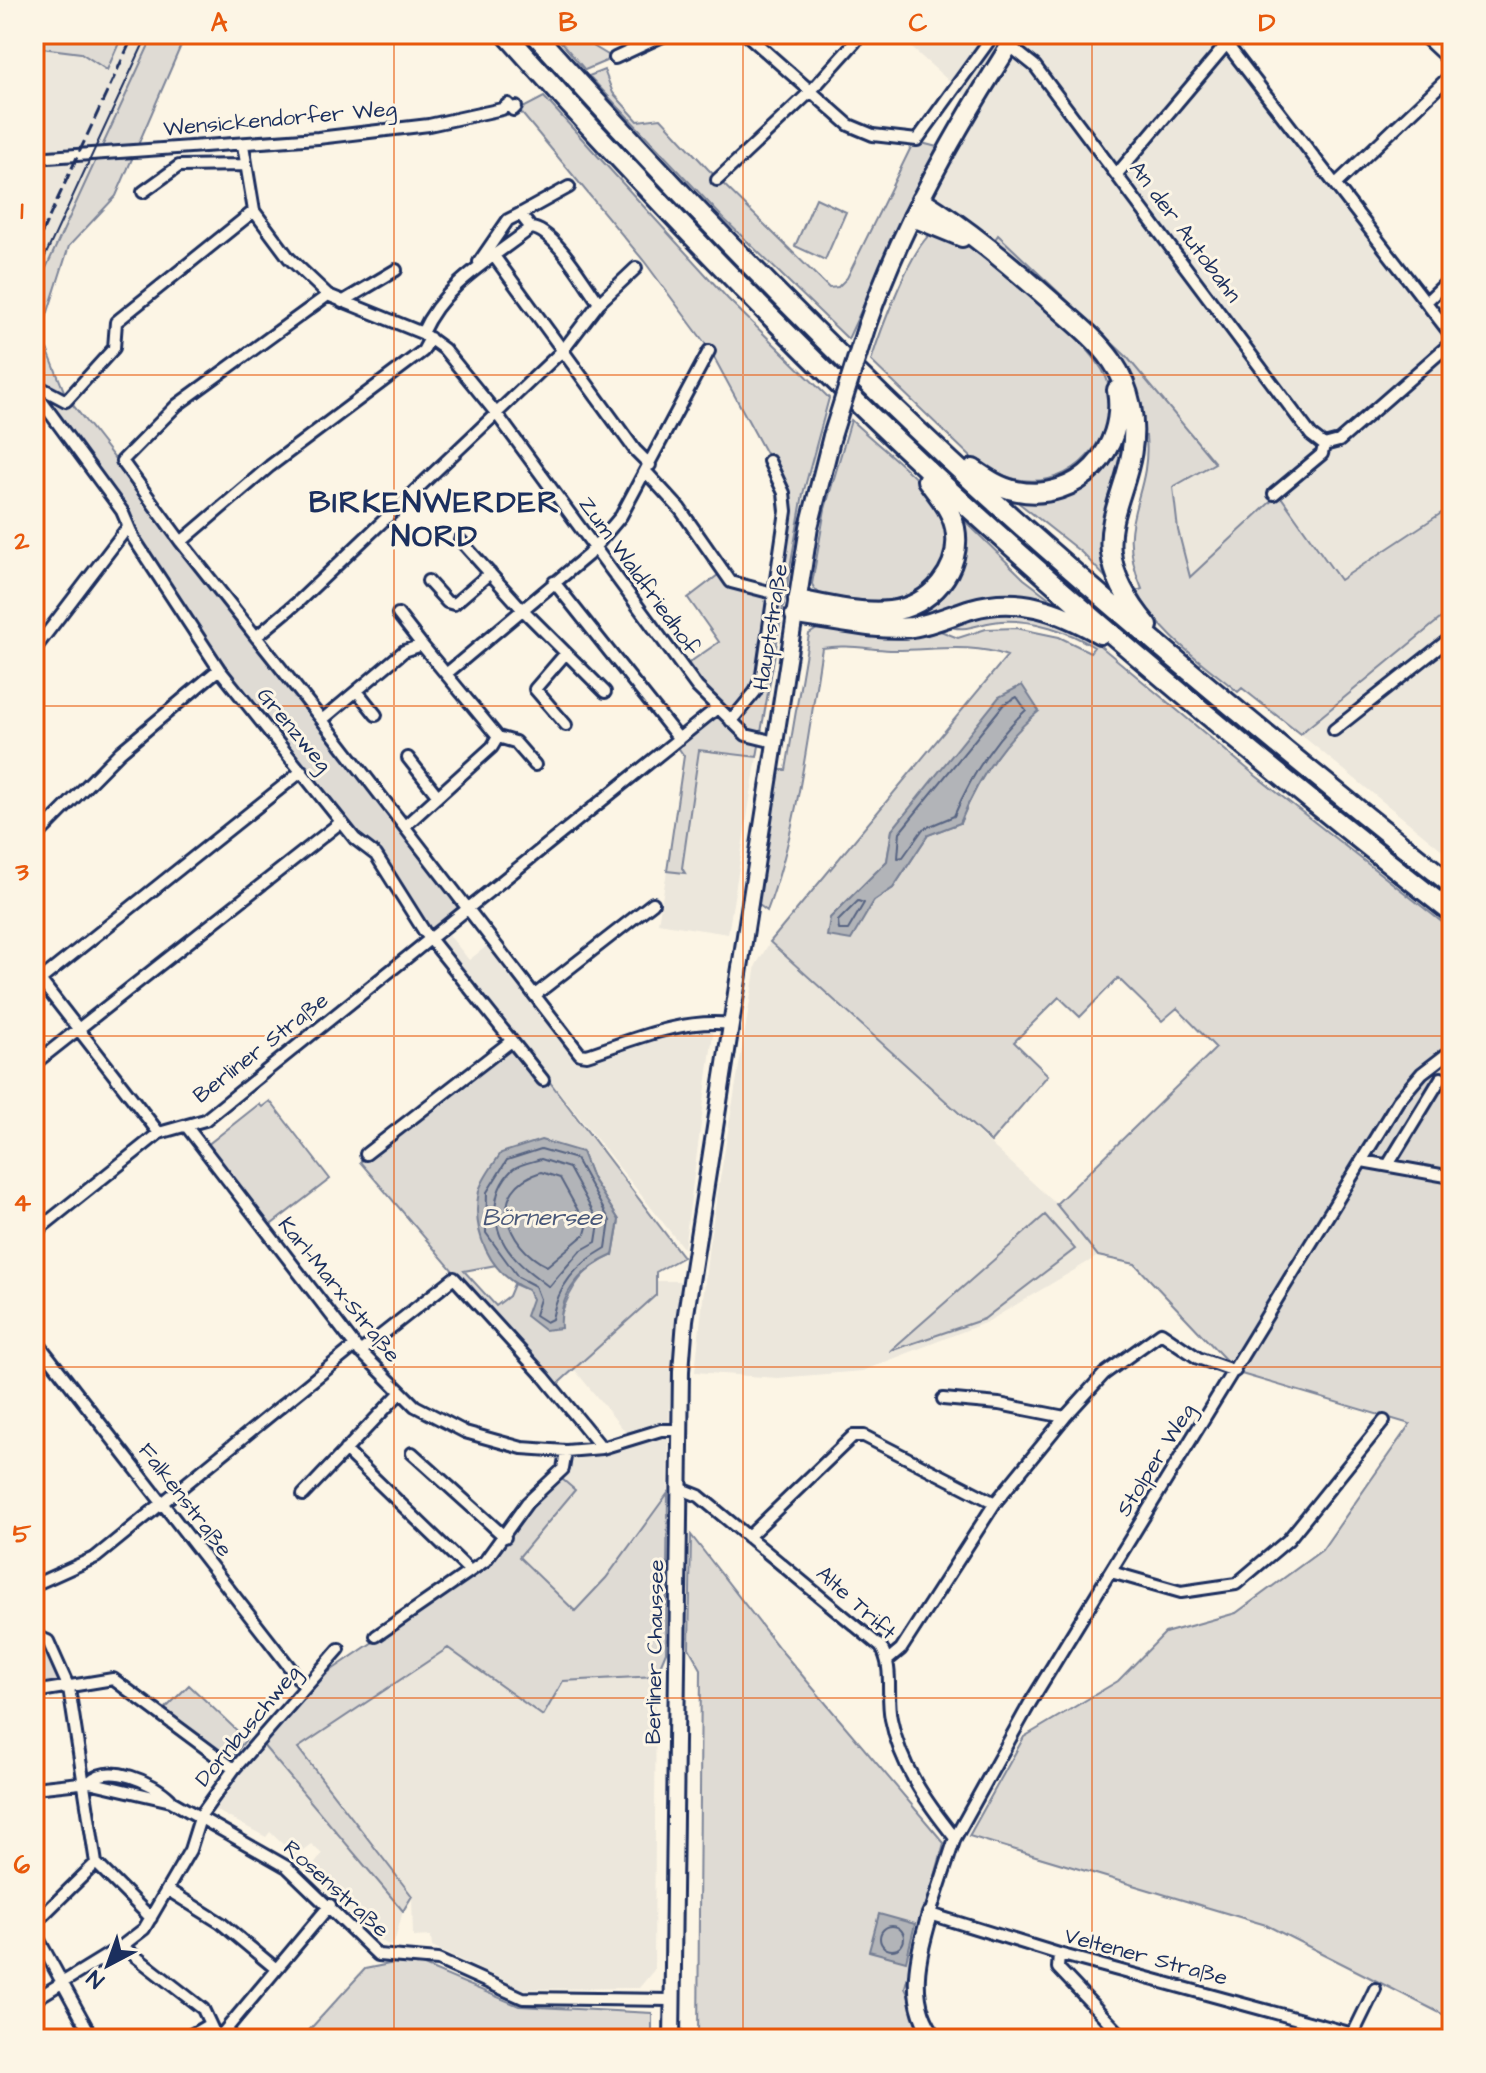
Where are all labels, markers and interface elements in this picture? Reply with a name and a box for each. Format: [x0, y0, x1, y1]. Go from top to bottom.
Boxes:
text: A [211, 5, 228, 41]
text: B [559, 5, 578, 41]
text: C [909, 5, 928, 41]
text: D [1259, 5, 1276, 41]
street label: Wensickendorfer Weg [162, 93, 398, 146]
street label: An der Autobahn [1121, 155, 1249, 309]
text: 1 [20, 193, 24, 229]
district label: BIRKENWERDER NORD [309, 482, 561, 558]
street label: Zum Waldfriedhof [571, 490, 708, 662]
text: 2 [14, 523, 30, 559]
street label: Hauptstraße [746, 561, 796, 692]
street label: Grenzweg [249, 681, 339, 780]
text: 3 [14, 854, 29, 890]
street label: Berliner Straße [187, 985, 335, 1111]
text: 4 [13, 1185, 31, 1221]
water label: Börnersee [482, 1201, 603, 1235]
street label: Karl-Marx-Straße [270, 1210, 408, 1370]
street label: Stolper Weg [1109, 1398, 1204, 1523]
street label: Falkenstraße [131, 1436, 239, 1564]
text: 5 [13, 1516, 32, 1552]
street label: Berliner Chaussee [638, 1559, 672, 1745]
street label: Alte Trift [809, 1559, 903, 1647]
street label: Dornbuschweg [188, 1659, 309, 1794]
street label: Rosenstraße [276, 1833, 396, 1945]
text: 6 [14, 1847, 31, 1883]
street label: Veltener Straße [1061, 1920, 1231, 1994]
north arrow [68, 1925, 148, 2005]
text: N [80, 1963, 111, 1995]

